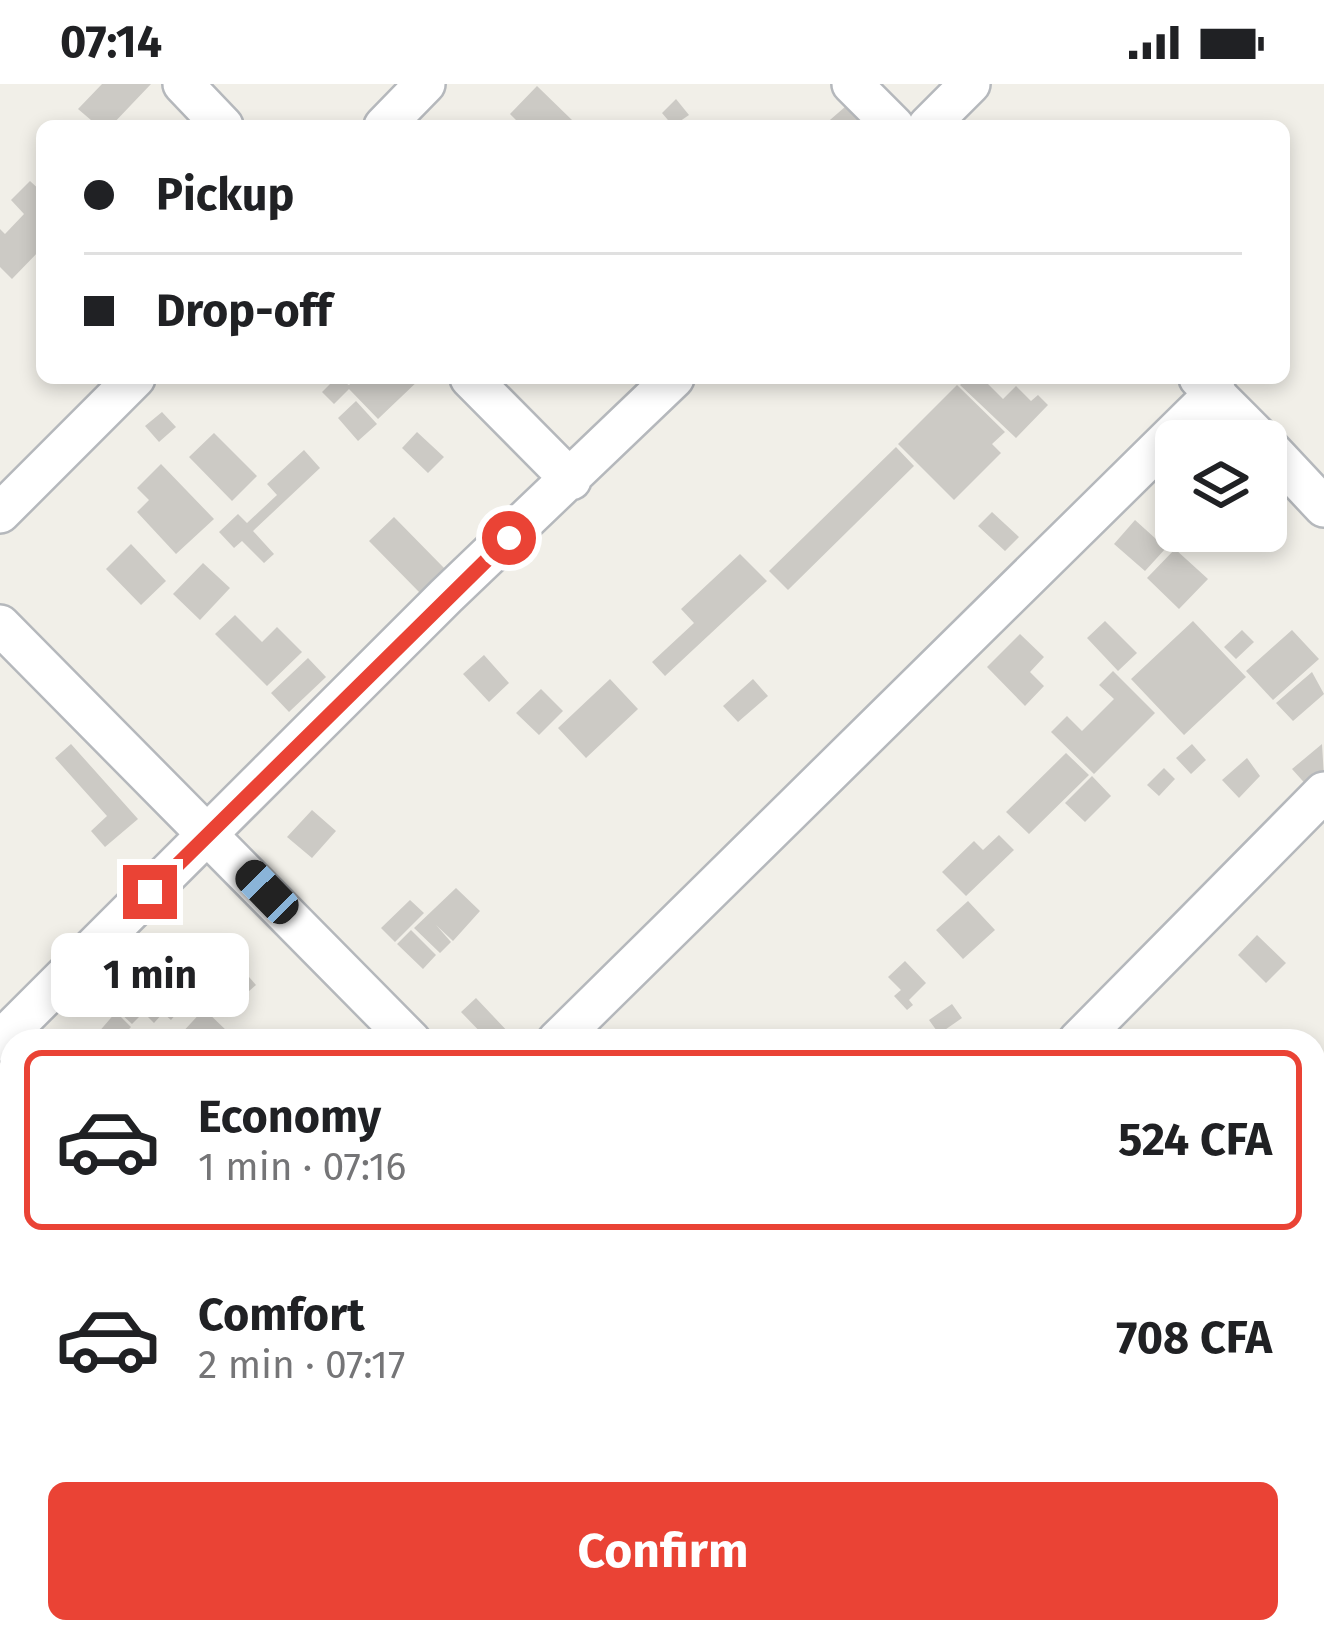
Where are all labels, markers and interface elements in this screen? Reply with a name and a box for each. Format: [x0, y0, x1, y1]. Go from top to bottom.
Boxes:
text: 07:14 [60, 15, 162, 69]
text: Pickup [156, 168, 294, 222]
text: Drop-off [156, 284, 332, 338]
map controls [1155, 420, 1287, 552]
button: layers [1155, 420, 1287, 552]
route start [482, 511, 536, 565]
car [229, 854, 305, 930]
route end [123, 865, 177, 919]
callout: 1 min [51, 934, 249, 1018]
text: 1 min [103, 952, 197, 998]
icon: car [54, 1086, 162, 1194]
text: Economy [198, 1090, 381, 1144]
text: 524 CFA [1118, 1113, 1272, 1167]
text: 1 min · 07:16 [198, 1144, 406, 1190]
icon: car [54, 1284, 162, 1392]
text: Comfort [198, 1288, 365, 1342]
text: 708 CFA [1116, 1311, 1272, 1365]
text: 2 min · 07:17 [198, 1342, 405, 1388]
button: Confirm [48, 1482, 1278, 1620]

